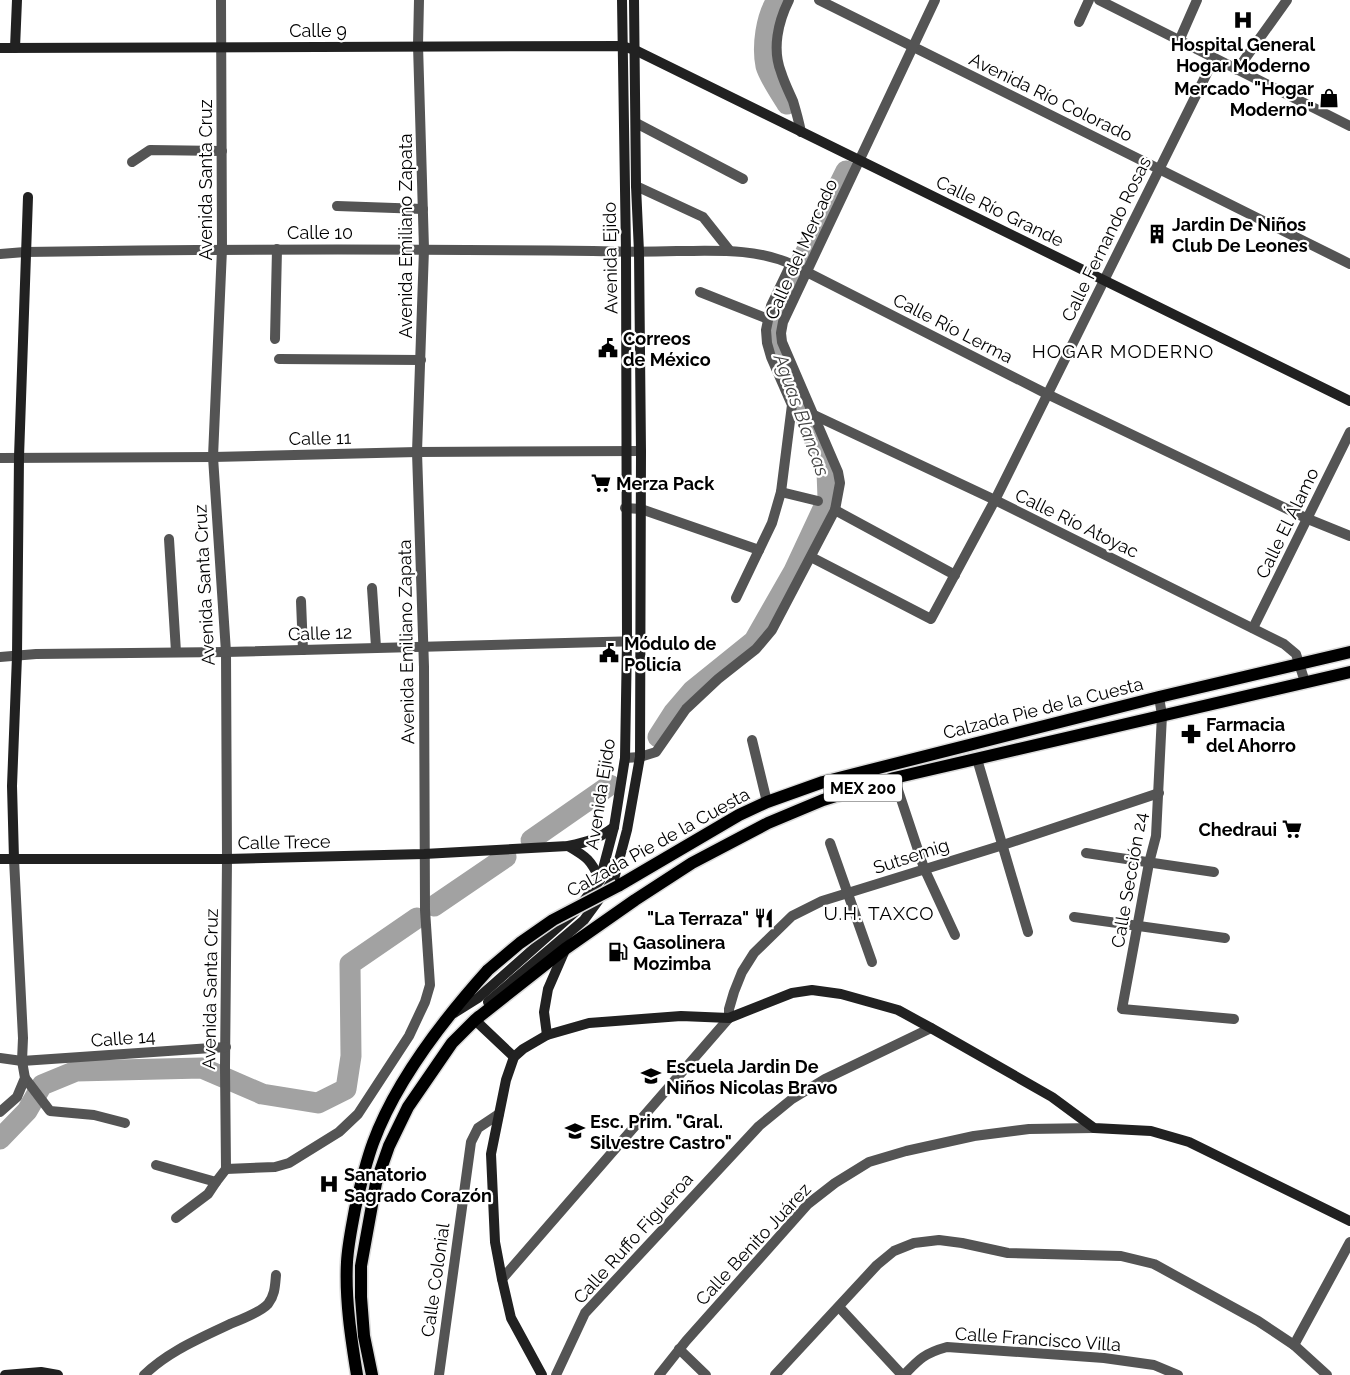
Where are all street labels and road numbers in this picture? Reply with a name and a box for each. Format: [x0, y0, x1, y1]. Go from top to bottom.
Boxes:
street label: Calle 9 [289, 20, 347, 41]
street label: Avenida Río Colorado [966, 48, 1136, 146]
street label: Avenida Santa Cruz [195, 99, 216, 261]
street label: Avenida Emiliano Zapata [395, 134, 416, 339]
street label: Calle Fernando Rosas [1057, 153, 1155, 325]
street label: Calle Río Grande [933, 171, 1068, 251]
street label: Calle del Mercado [761, 175, 842, 323]
street label: Avenida Ejido [599, 201, 621, 314]
street label: Calle 10 [287, 222, 353, 243]
street label: Calle Río Lerma [890, 289, 1016, 367]
street label: Calle 11 [289, 427, 352, 449]
street label: Calle El Álamo [1250, 464, 1323, 582]
street label: Calle Río Atoyac [1012, 484, 1142, 562]
street label: Avenida Santa Cruz [189, 504, 219, 666]
street label: Avenida Emiliano Zapata [394, 539, 418, 745]
street label: Calle 12 [288, 621, 352, 645]
street label: Calzada Pie de la Cuesta [941, 673, 1145, 743]
street label: Avenida Ejido [581, 737, 619, 851]
road number: MEX 200 [824, 774, 902, 801]
street label: Calzada Pie de la Cuesta [563, 783, 753, 901]
street label: Calle Sección 24 [1107, 810, 1151, 949]
street label: Calle Trece [237, 831, 331, 853]
street label: Sutsemig [870, 834, 952, 878]
street label: Avenida Santa Cruz [198, 908, 222, 1070]
street label: Calle 14 [90, 1025, 156, 1051]
street label: Calle Ruffo Figueroa [569, 1168, 697, 1308]
street label: Calle Benito Juárez [691, 1179, 815, 1309]
street label: Calle Colonial [417, 1222, 453, 1338]
street label: Calle Francisco Villa [954, 1323, 1122, 1355]

